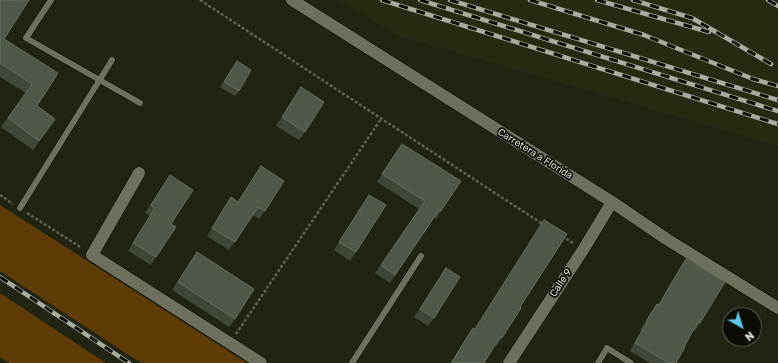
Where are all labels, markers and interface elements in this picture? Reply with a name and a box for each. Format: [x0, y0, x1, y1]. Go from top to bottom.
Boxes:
street label: Carretera a Florida [495, 126, 575, 182]
street label: Calle 9 [548, 267, 574, 299]
north arrow [722, 307, 762, 347]
text: N [742, 328, 756, 343]

